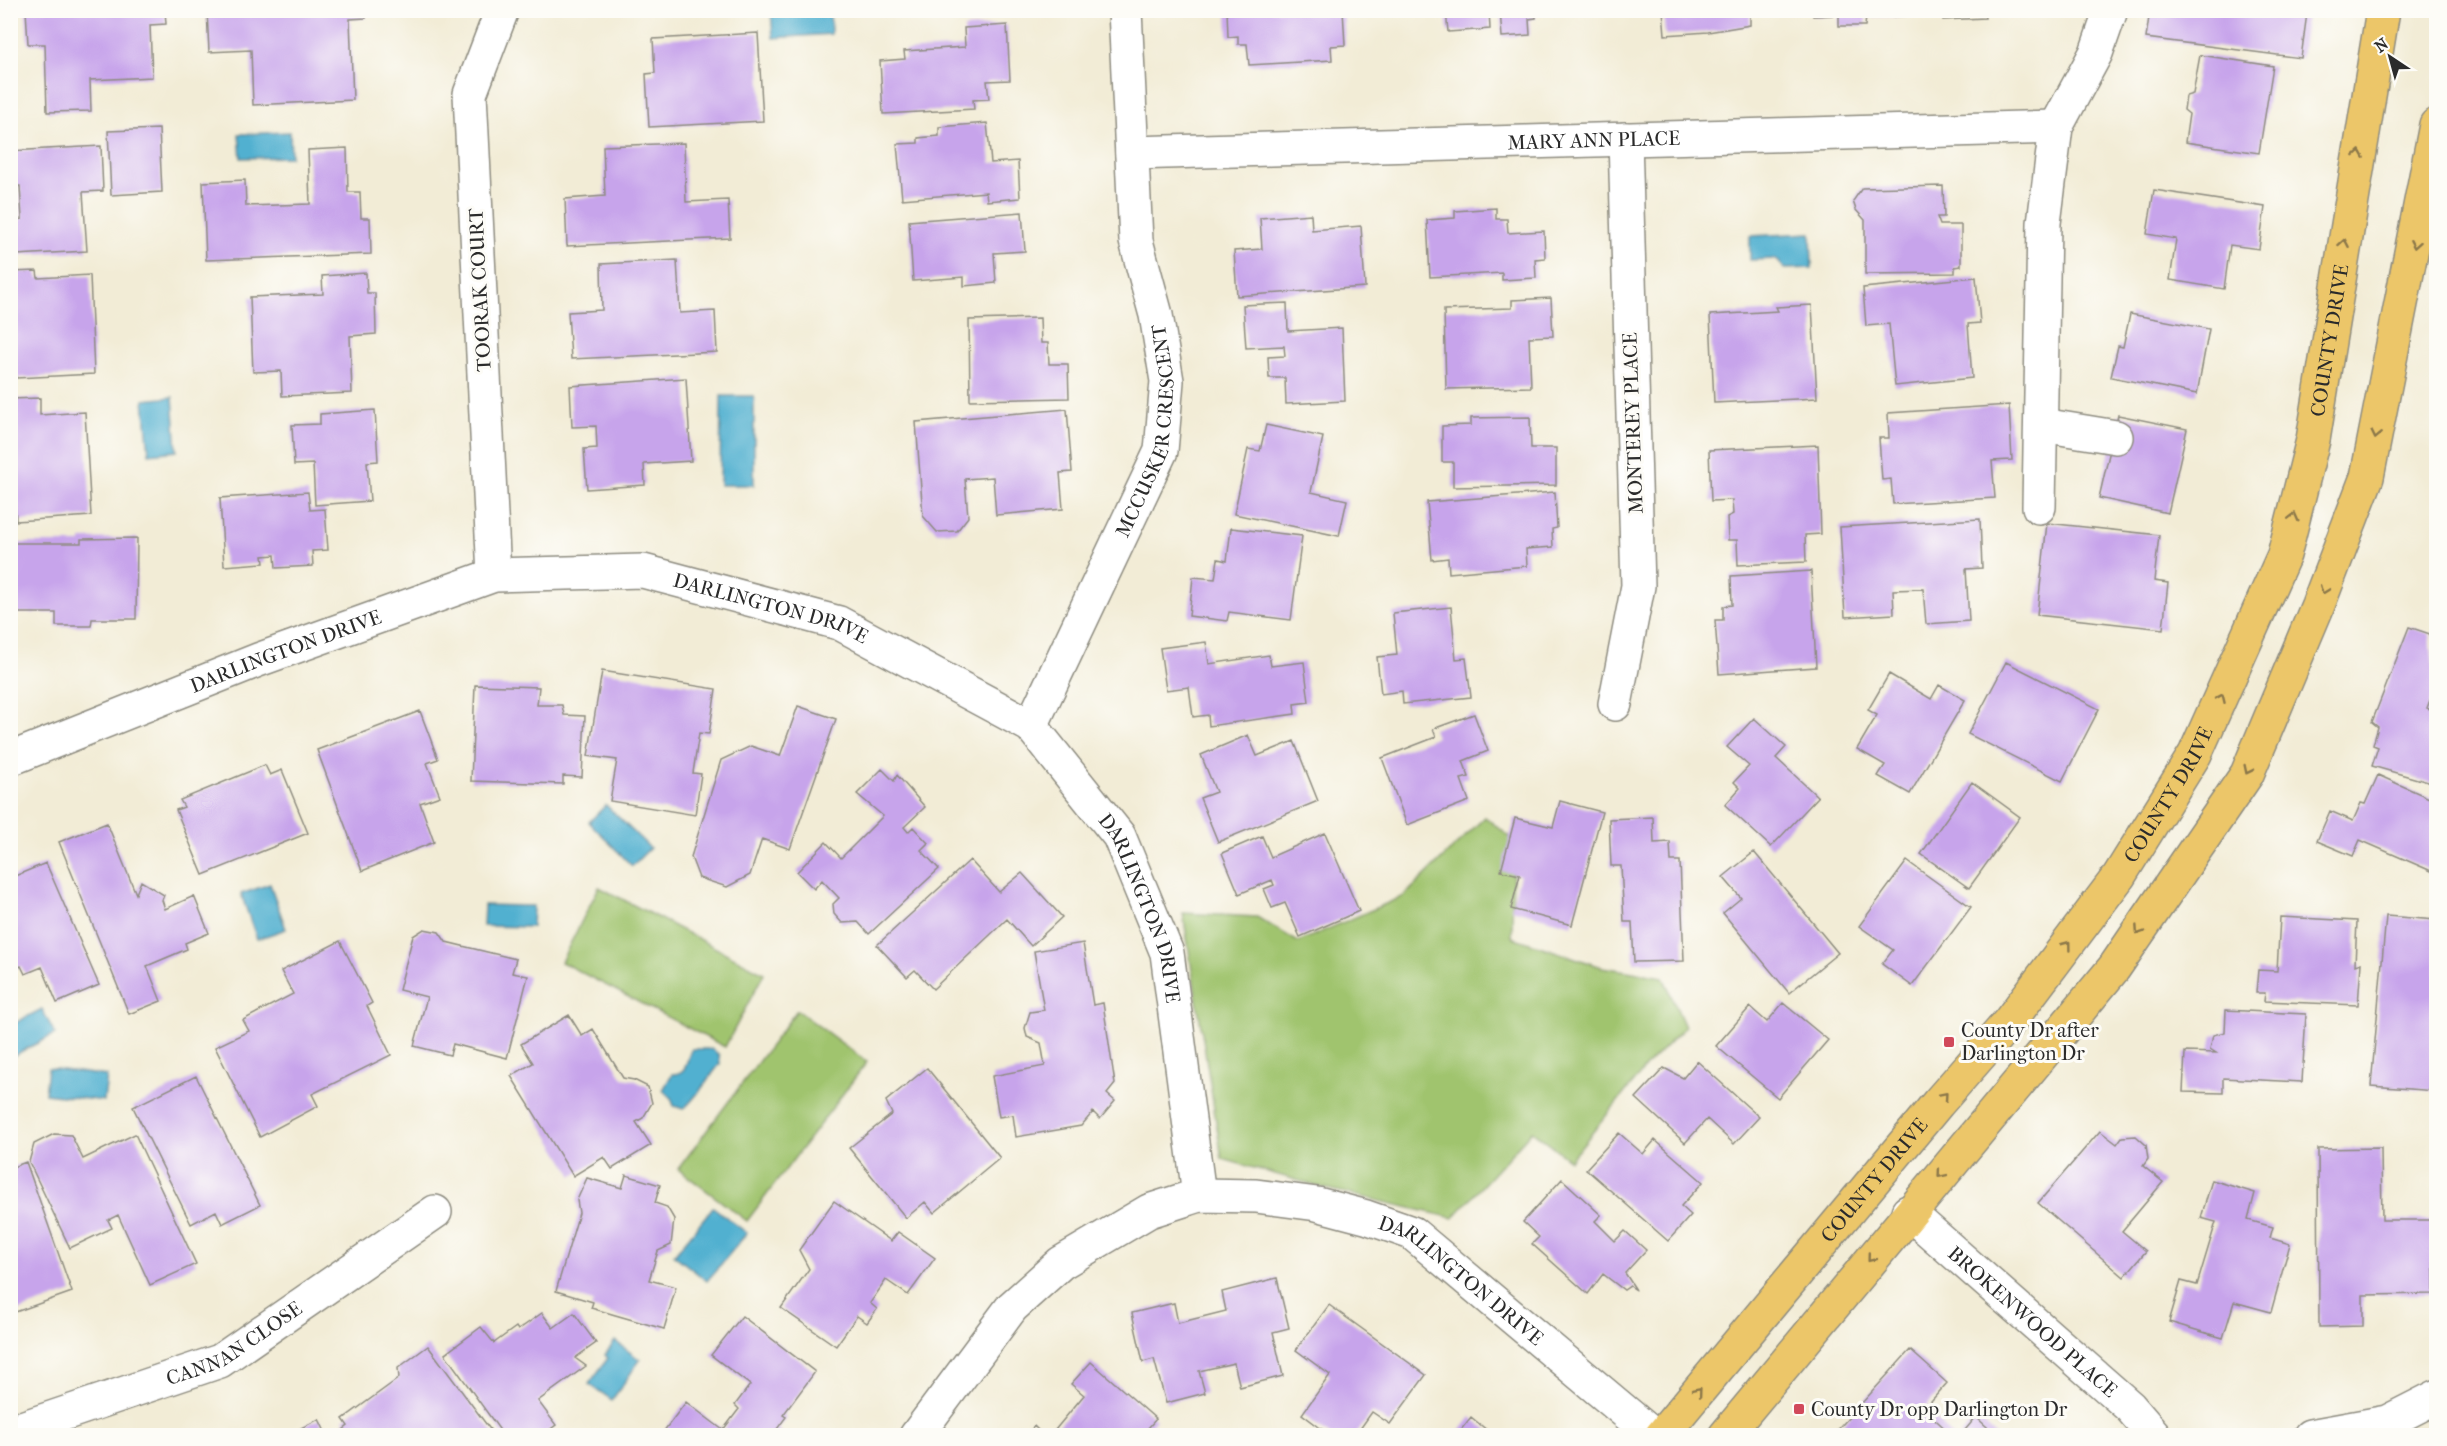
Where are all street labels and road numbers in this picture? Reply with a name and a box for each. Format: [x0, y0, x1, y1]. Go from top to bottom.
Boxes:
street label: MARY ANN PLACE [1507, 126, 1681, 154]
street label: TOORAK COURT [464, 207, 496, 372]
street label: COUNTY DRIVE [2305, 262, 2353, 418]
street label: MCCUSKER CRESCENT [1110, 322, 1179, 541]
street label: MONTEREY PLACE [1618, 332, 1648, 514]
street label: DARLINGTON DRIVE [671, 568, 872, 648]
street label: DARLINGTON DRIVE [187, 605, 384, 697]
street label: COUNTY DRIVE [2119, 723, 2217, 867]
street label: DARLINGTON DRIVE [1094, 809, 1185, 1004]
street label: COUNTY DRIVE [1816, 1113, 1932, 1247]
street label: DARLINGTON DRIVE [1376, 1211, 1548, 1350]
street label: BROKENWOOD PLACE [1944, 1241, 2122, 1402]
street label: CANNAN CLOSE [163, 1296, 306, 1390]

